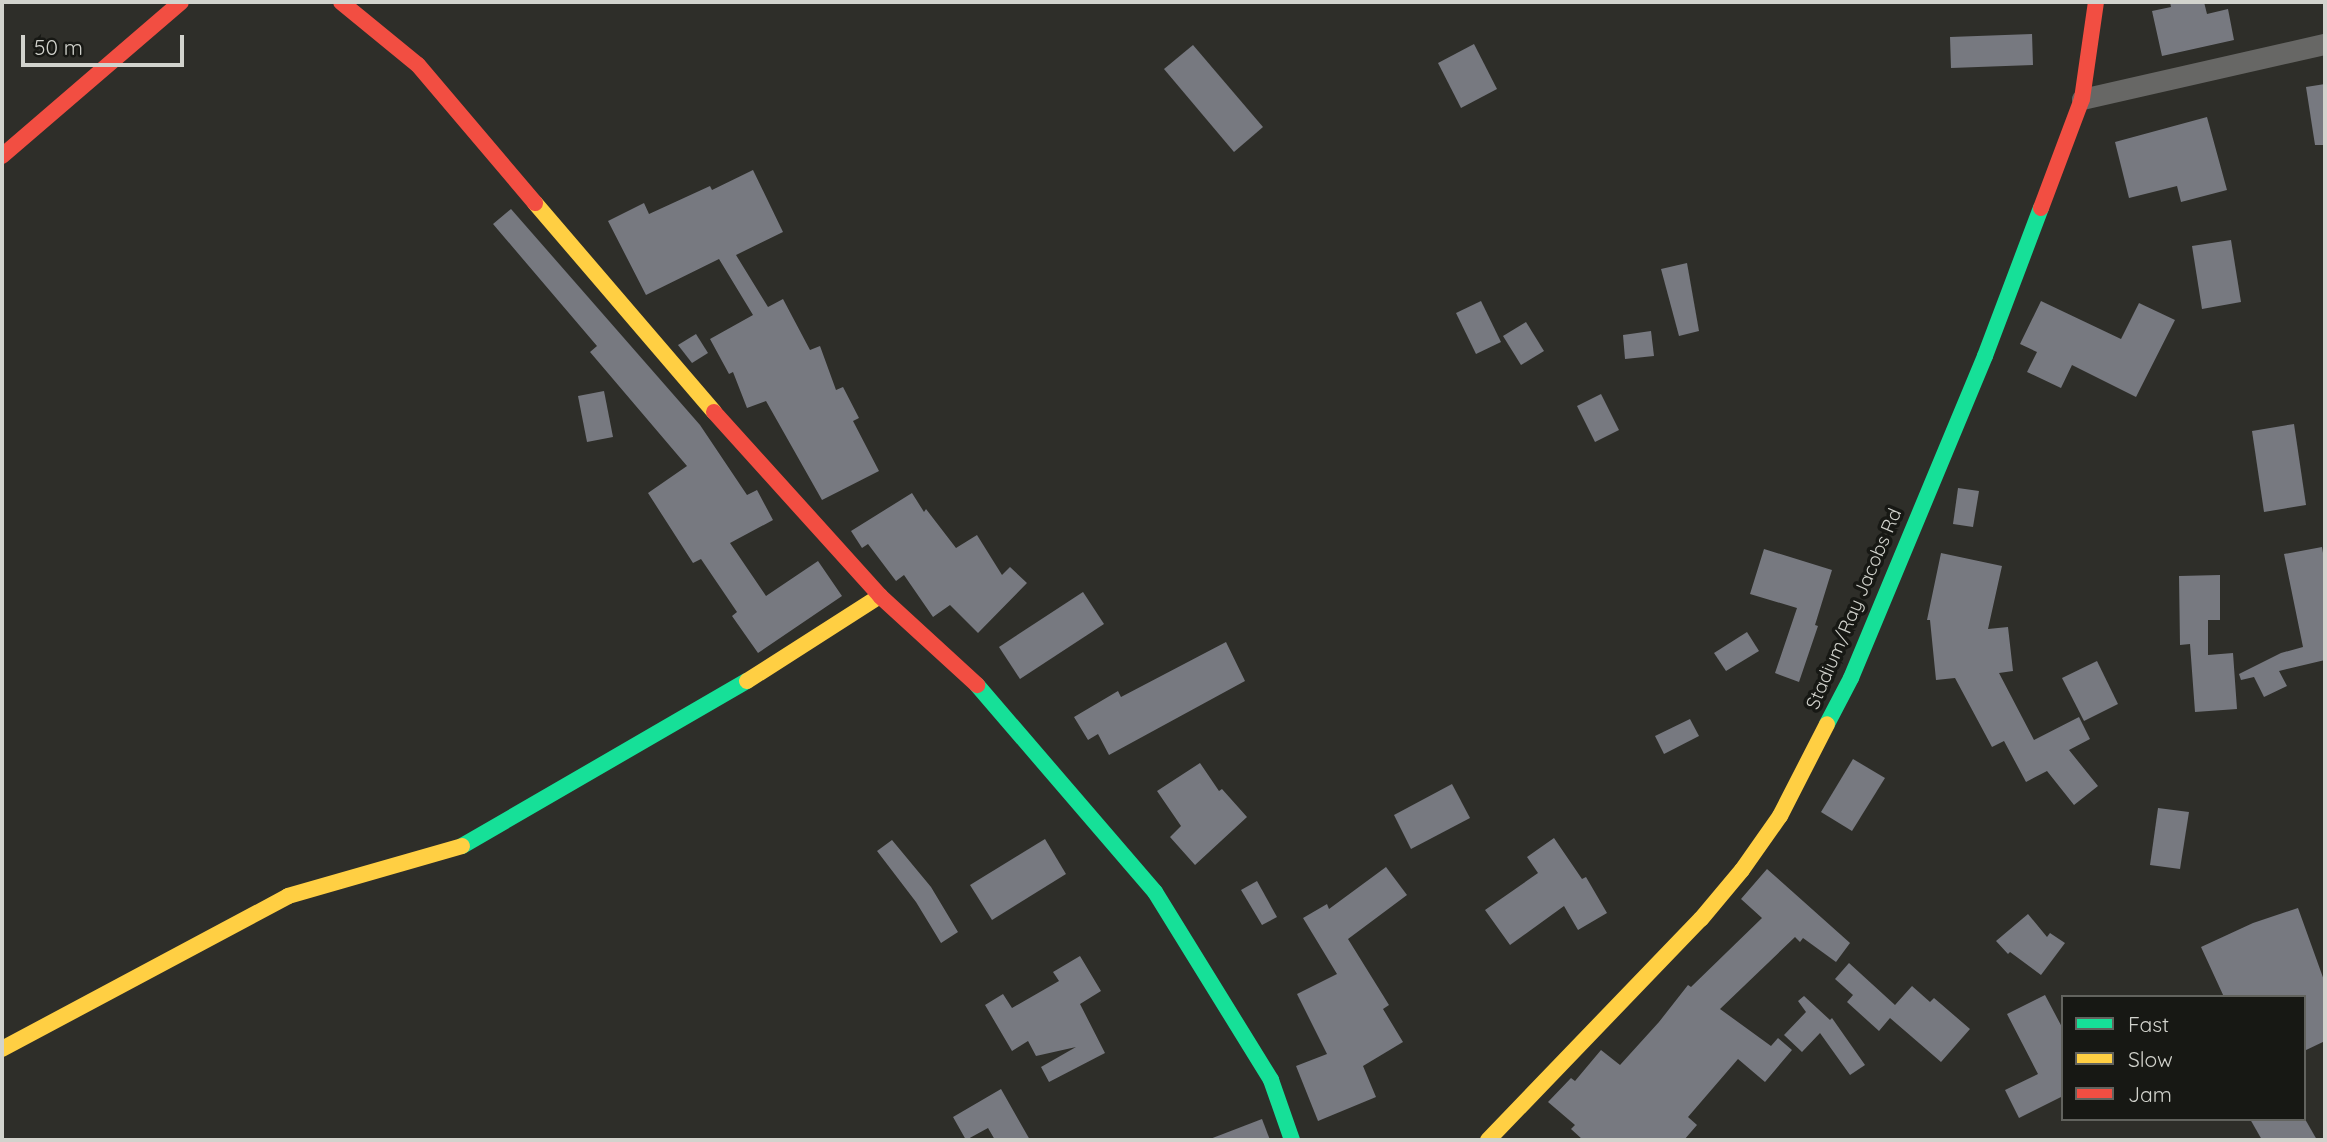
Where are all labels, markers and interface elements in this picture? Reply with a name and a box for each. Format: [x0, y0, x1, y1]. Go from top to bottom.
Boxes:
scale bar [24, 21, 187, 65]
text: 50 m [34, 34, 83, 60]
street label: Stadium/Ray Jacobs Rd [1801, 505, 1907, 713]
legend [2061, 995, 2306, 1121]
text: Fast [2128, 1011, 2169, 1037]
text: Slow [2128, 1046, 2173, 1072]
text: Jam [2128, 1081, 2172, 1107]

